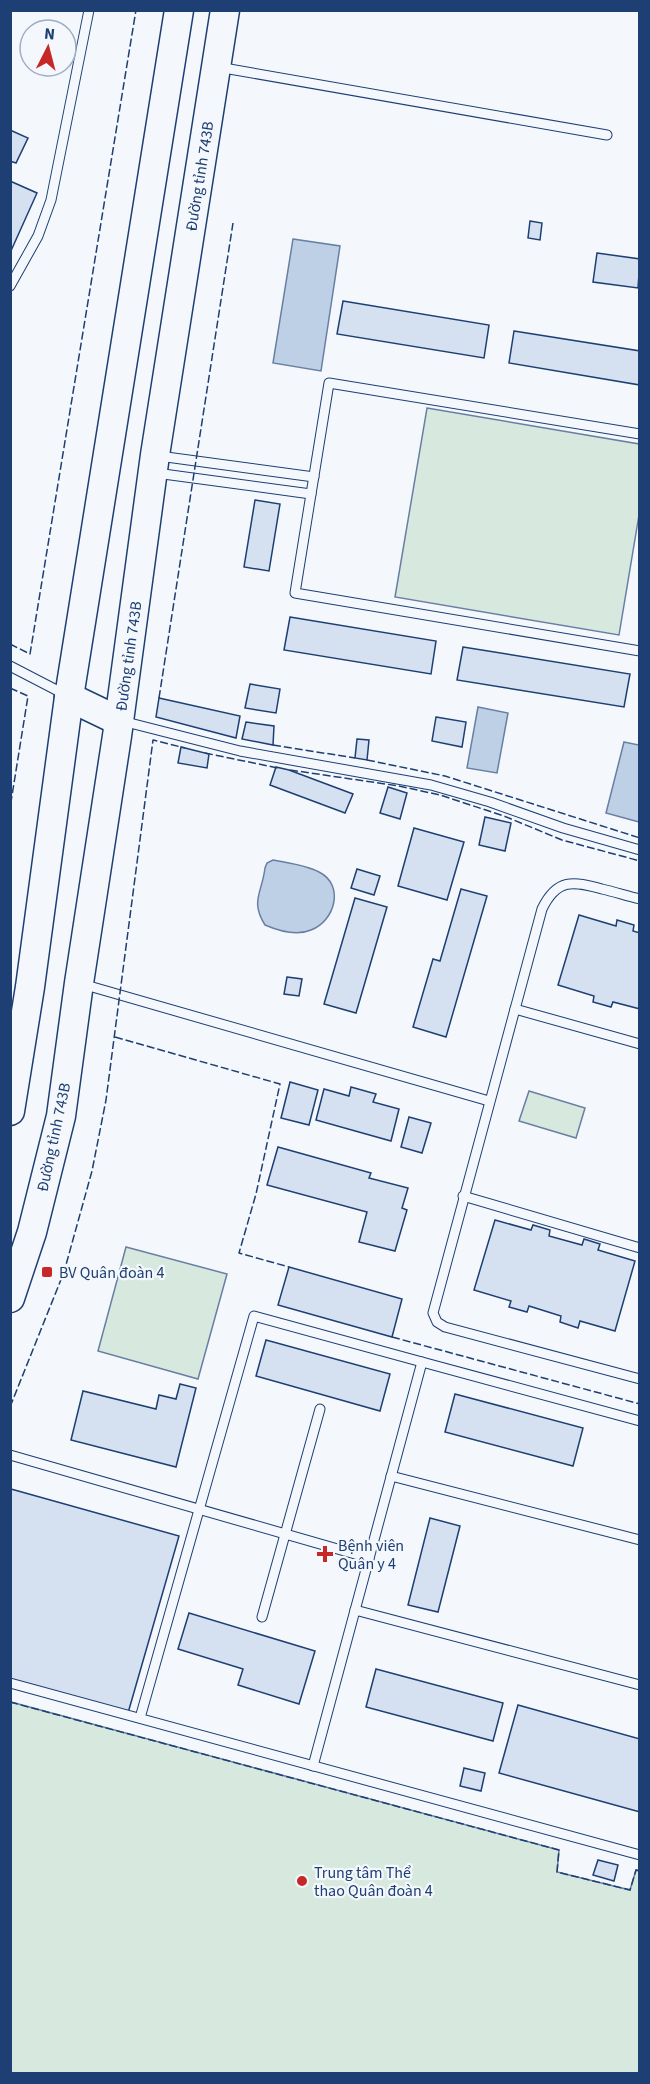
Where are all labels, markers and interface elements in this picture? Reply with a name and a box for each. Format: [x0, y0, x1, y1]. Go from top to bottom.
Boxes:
north arrow [18, 18, 78, 78]
text: N [43, 23, 56, 46]
street label: Đường tỉnh 743B [180, 120, 220, 233]
street label: Đường tỉnh 743B [110, 600, 148, 713]
street label: Đường tỉnh 743B [32, 1081, 76, 1194]
place label: BV Quân đoàn 4 [59, 1262, 165, 1284]
marker: BV Quân đoàn 4 [40, 1265, 54, 1279]
place label: Bệnh viên Quân y 4 [338, 1535, 404, 1575]
marker: Bệnh viên Quân y 4 [316, 1545, 334, 1563]
place label: Trung tâm Thể thao Quân đoàn 4 [314, 1862, 433, 1902]
marker: Trung tâm Thể thao Quân đoàn 4 [295, 1874, 309, 1888]

